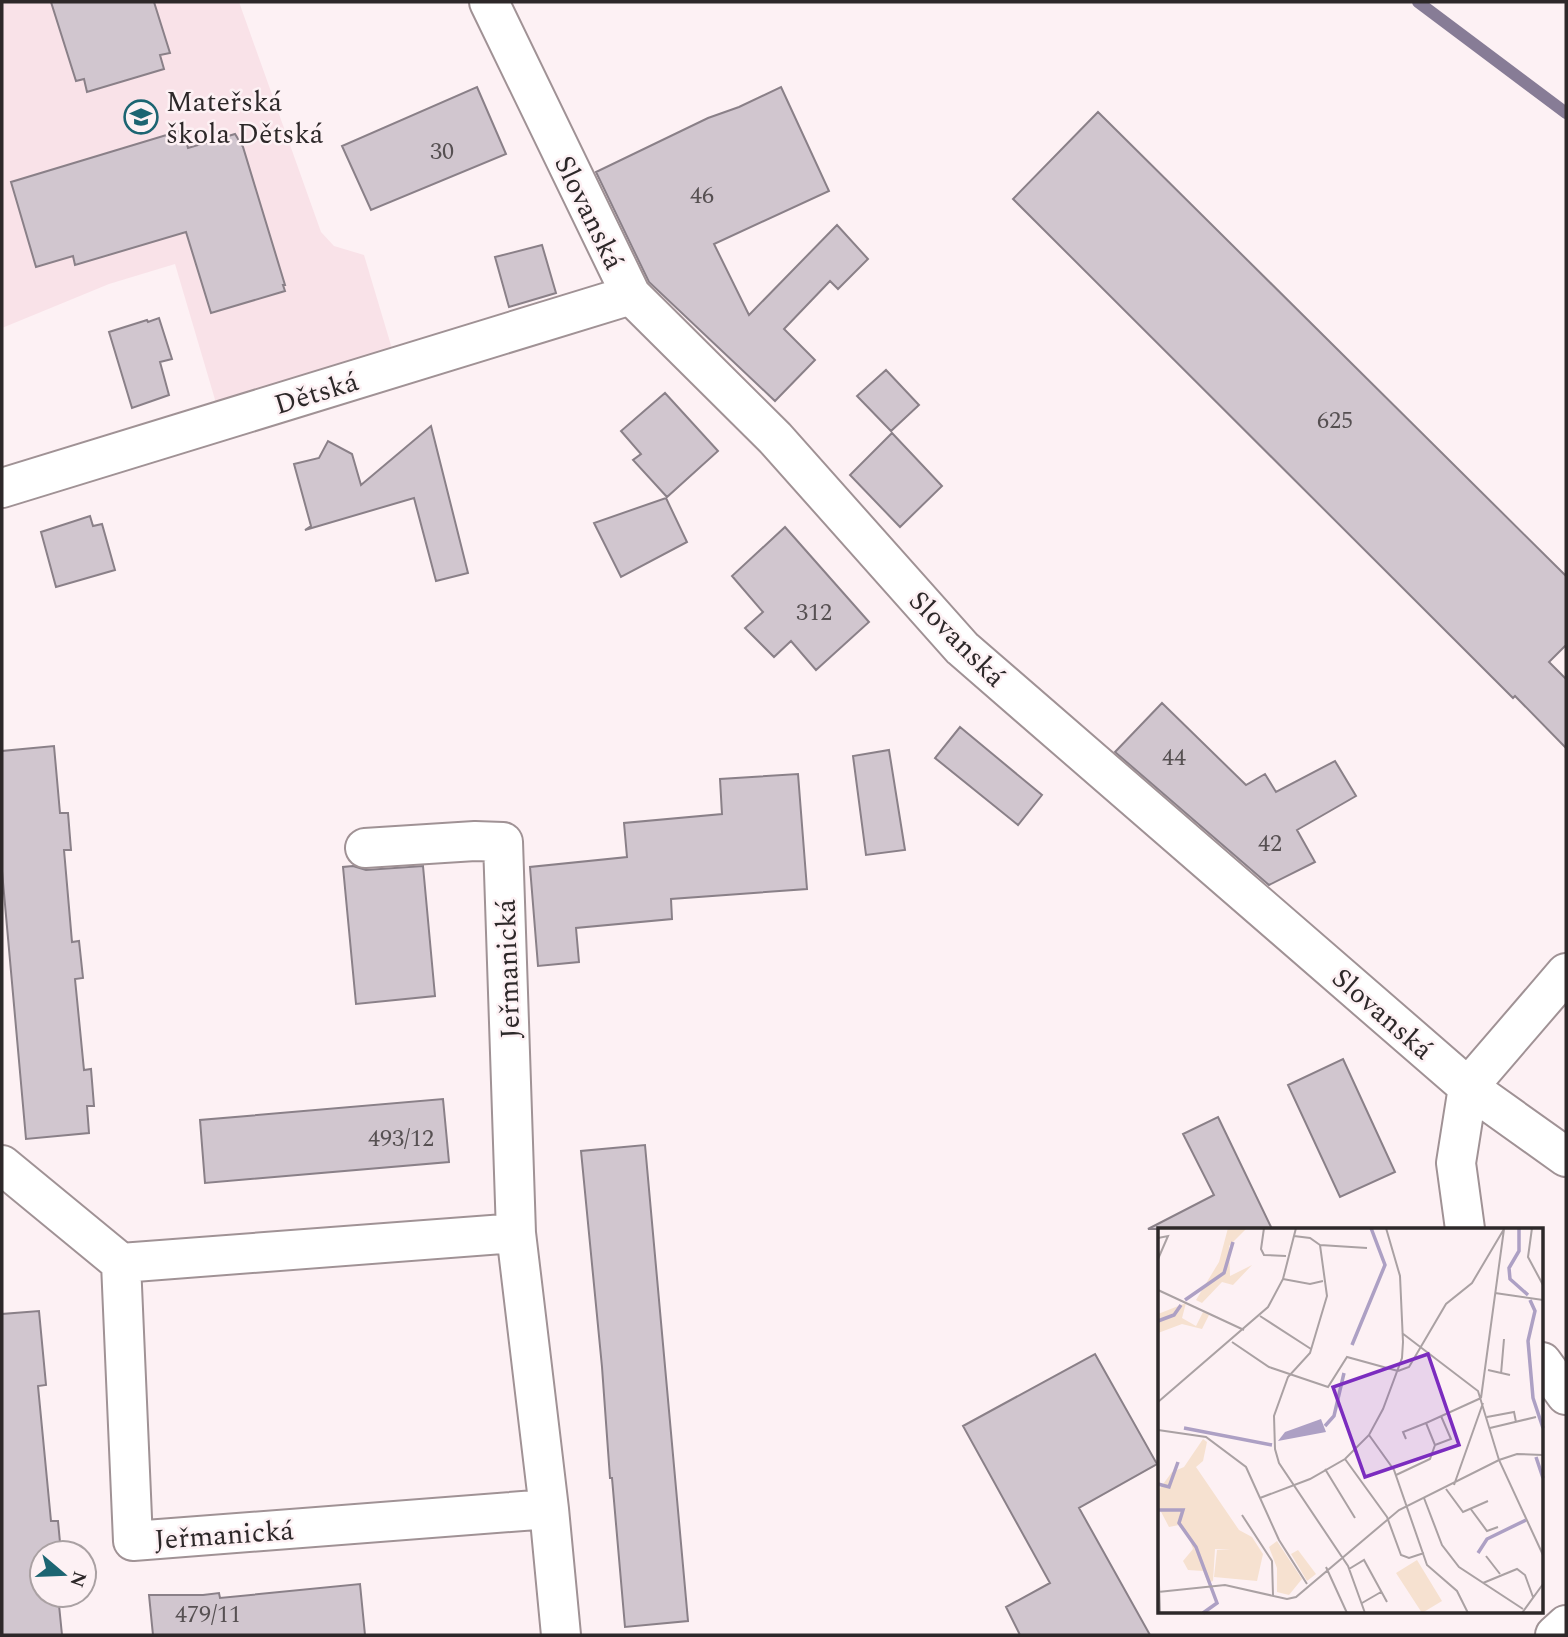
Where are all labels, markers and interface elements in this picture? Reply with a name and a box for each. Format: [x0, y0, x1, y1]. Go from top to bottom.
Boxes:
place label: Mateřská škola Dětská [166, 81, 324, 156]
school or university icon: Mateřská škola Dětská [122, 98, 160, 136]
house number: 30 [430, 134, 454, 170]
street label: Slovanská [542, 148, 635, 277]
house number: 46 [690, 178, 714, 214]
street label: Dětská [269, 360, 364, 427]
house number: 625 [1317, 403, 1353, 439]
street label: Slovanská [898, 580, 1016, 698]
house number: 312 [796, 595, 832, 631]
house number: 44 [1162, 740, 1186, 776]
house number: 42 [1258, 826, 1282, 862]
street label: Jeřmanická [485, 898, 532, 1040]
street label: Slovanská [1322, 958, 1443, 1071]
house number: 493/12 [368, 1121, 434, 1157]
inset map [1158, 1228, 1544, 1612]
street label: Jeřmanická [153, 1509, 296, 1562]
north arrow [28, 1539, 98, 1609]
text: N [61, 1567, 94, 1591]
house number: 479/11 [175, 1597, 241, 1633]

